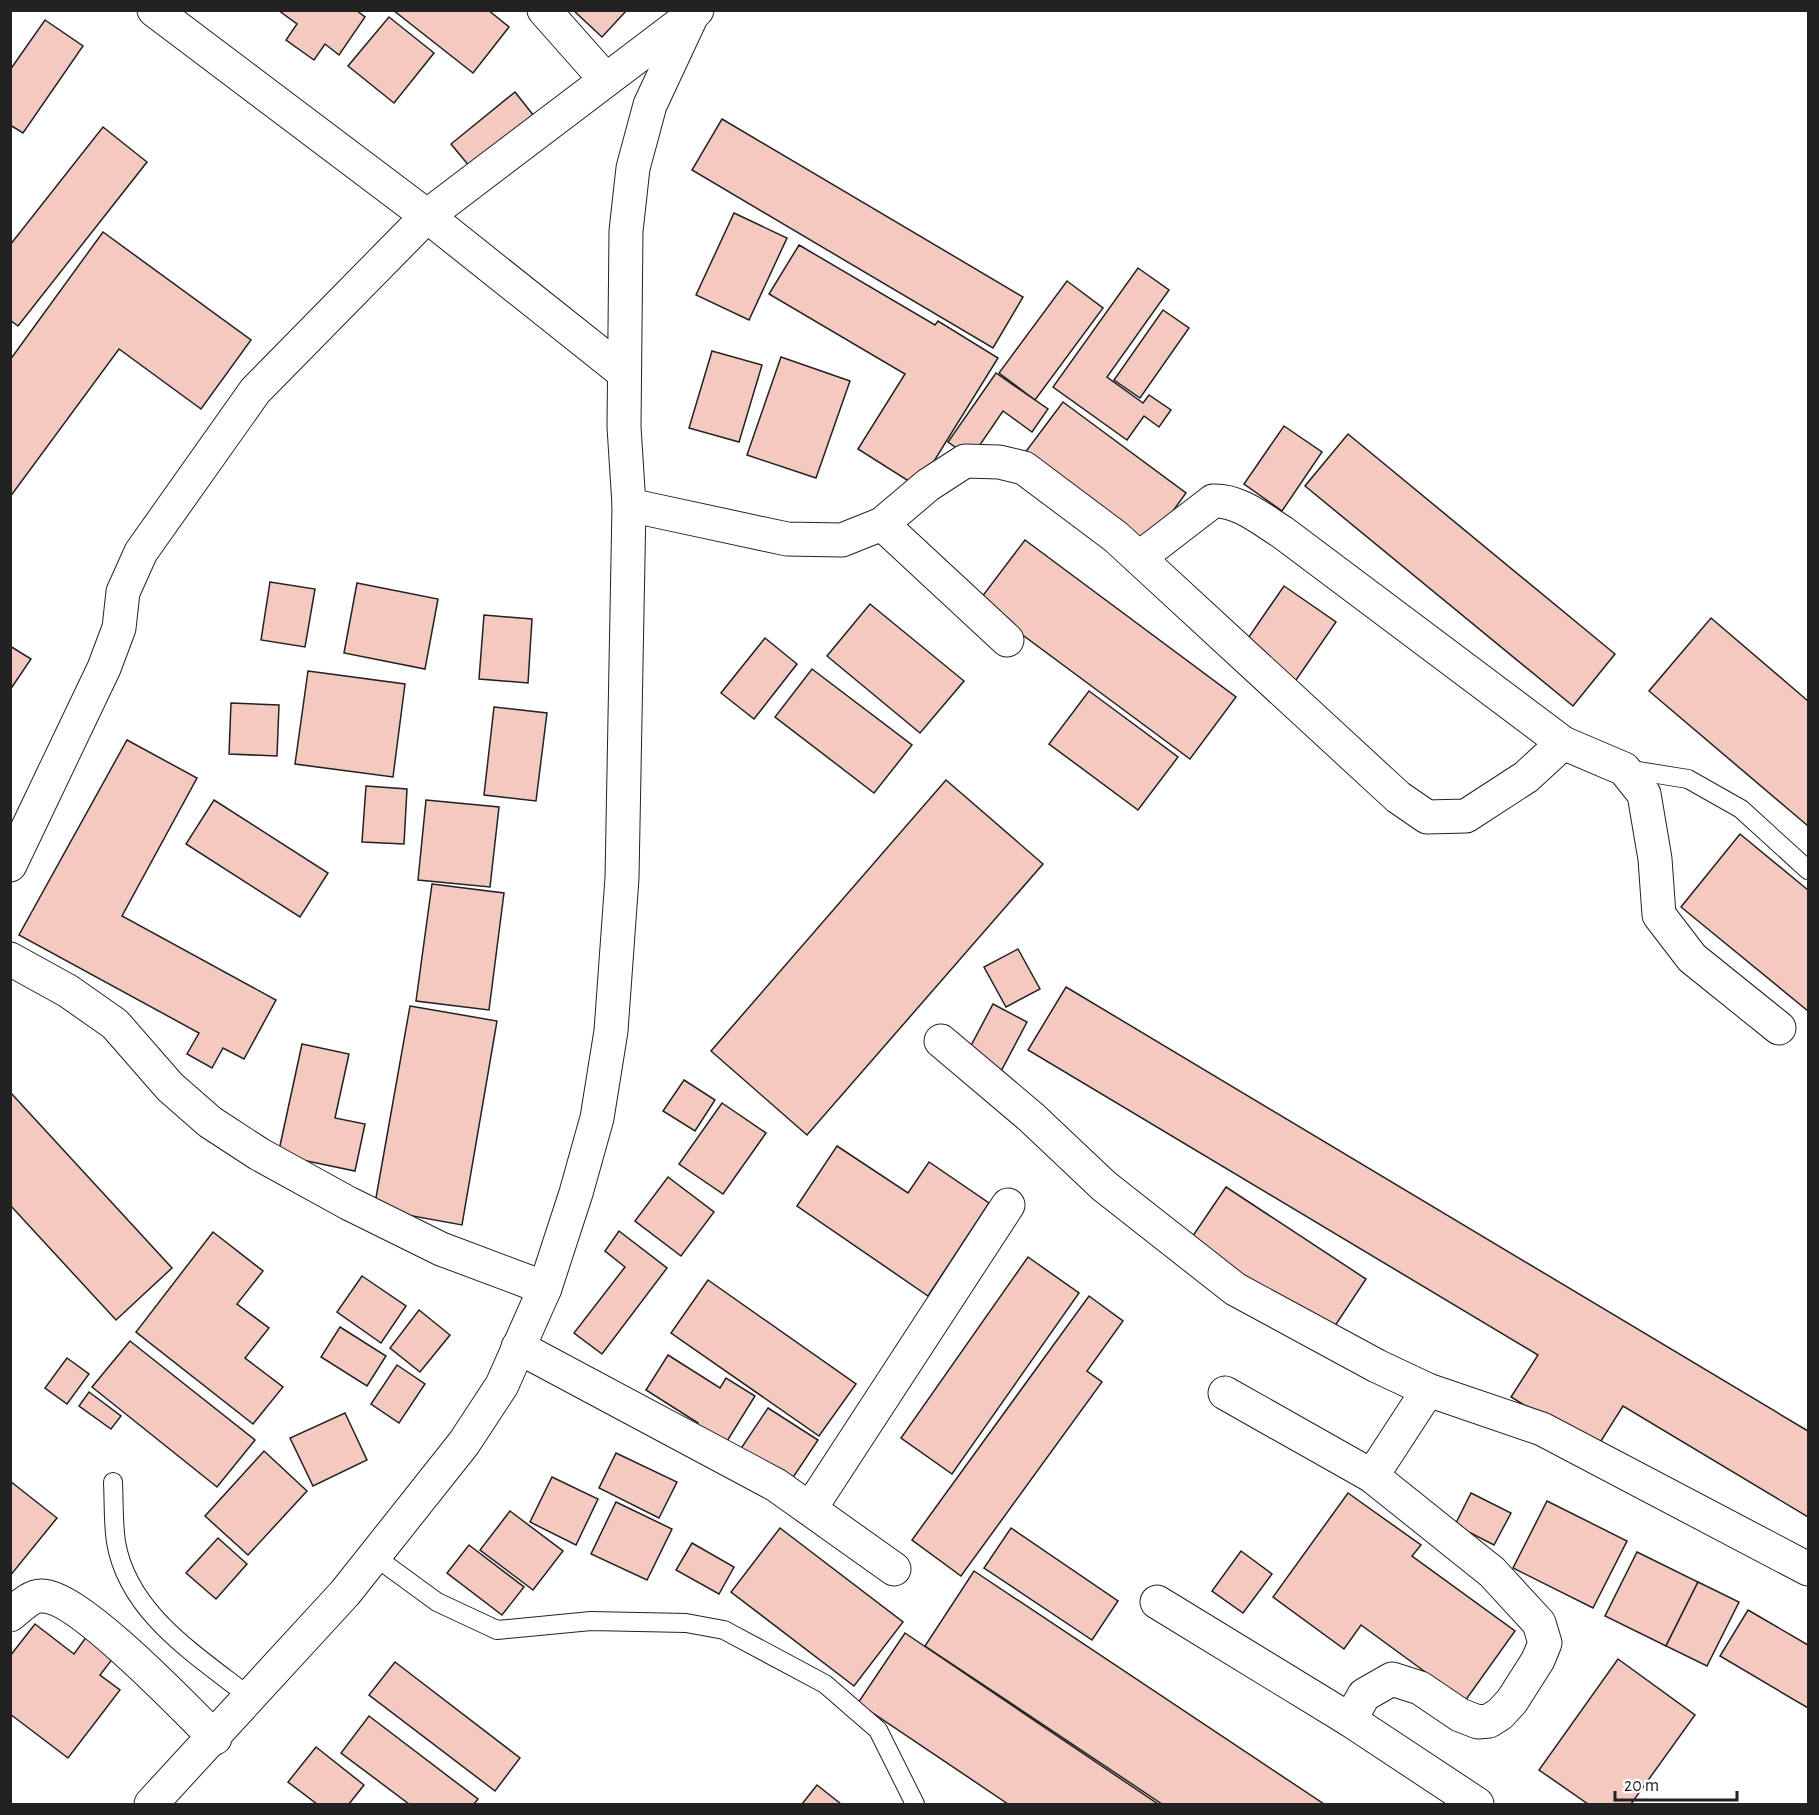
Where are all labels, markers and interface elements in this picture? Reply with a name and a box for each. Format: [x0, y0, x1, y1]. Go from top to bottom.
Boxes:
scale bar [1615, 1764, 1736, 1802]
text: 20 m [1624, 1777, 1659, 1795]

